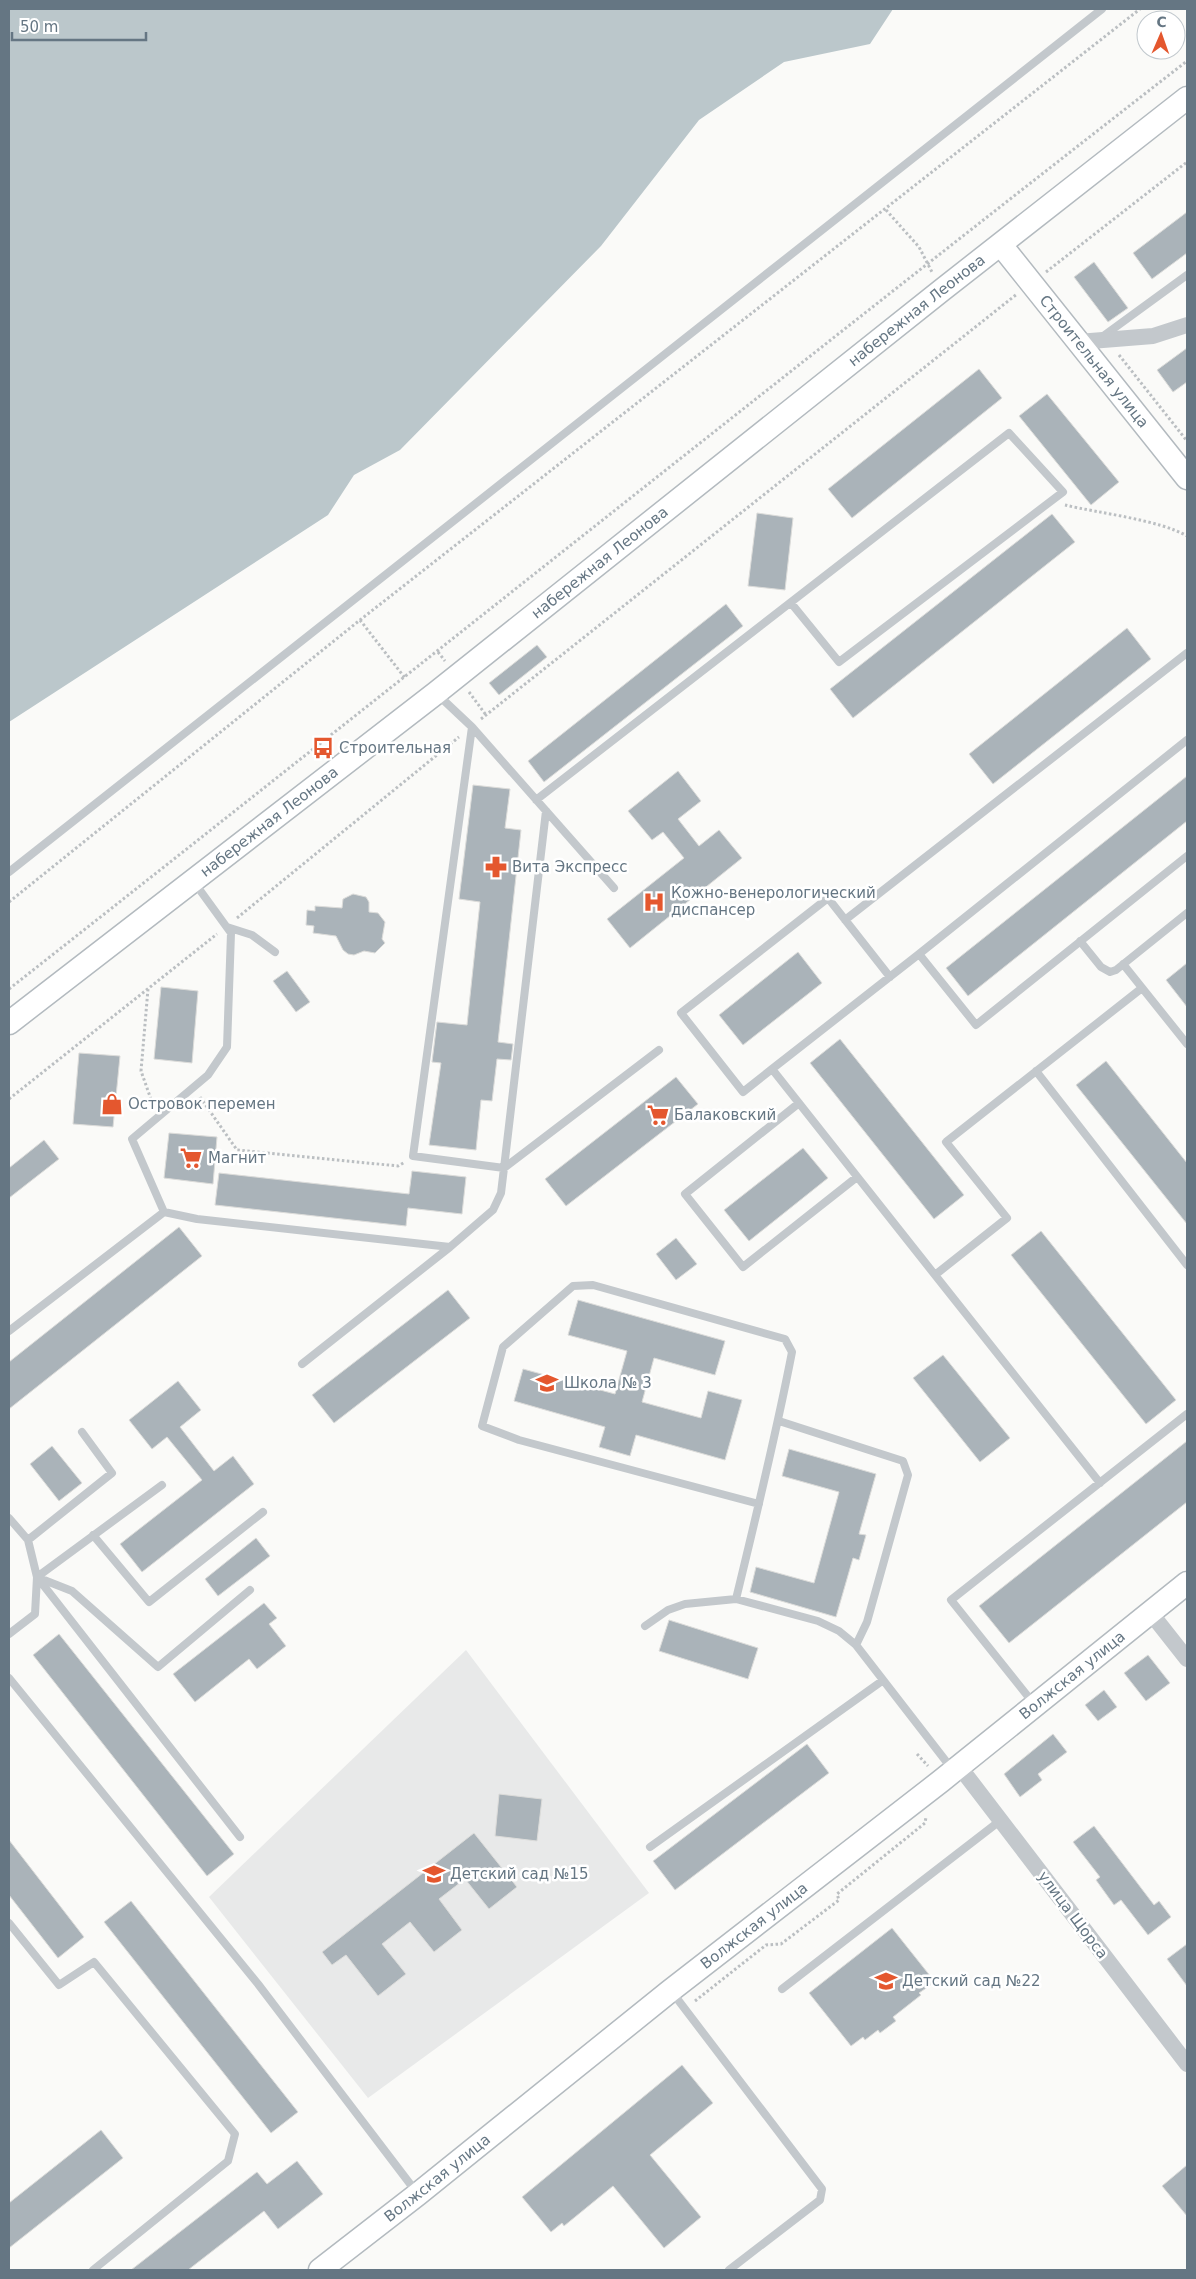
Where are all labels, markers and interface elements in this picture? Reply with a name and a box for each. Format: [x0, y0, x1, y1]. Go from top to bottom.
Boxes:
scale bar [12, 10, 146, 42]
north arrow [1136, 10, 1186, 60]
text: С [1156, 14, 1167, 30]
text: 50 m [20, 18, 58, 36]
street label: набережная Леонова [845, 251, 989, 370]
street label: Строительная улица [1036, 292, 1152, 431]
street label: набережная Леонова [528, 503, 672, 622]
bus stop icon: Строительная [310, 735, 336, 761]
place label: Строительная [339, 739, 451, 757]
street label: набережная Леонова [197, 763, 342, 881]
pharmacy icon: Вита Экспресс [483, 854, 509, 880]
place label: Вита Экспресс [512, 858, 628, 876]
place label: Кожно-венерологический диспансер [671, 884, 876, 919]
hospital icon: Кожно-венерологический диспансер [641, 889, 667, 915]
shop icon: Островок перемен [99, 1091, 125, 1117]
place label: Островок перемен [128, 1095, 275, 1113]
supermarket icon: Балаковский [645, 1102, 671, 1128]
place label: Балаковский [674, 1106, 776, 1124]
supermarket icon: Магнит [178, 1145, 204, 1171]
place label: Магнит [208, 1149, 267, 1167]
school or university icon: Школа № 3 [534, 1370, 560, 1396]
place label: Школа № 3 [564, 1374, 652, 1392]
street label: Волжская улица [1016, 1627, 1129, 1723]
school or university icon: Детский сад №15 [421, 1861, 447, 1887]
place label: Детский сад №15 [450, 1865, 589, 1883]
street label: улица Щорса [1034, 1868, 1112, 1962]
street label: Волжская улица [697, 1879, 811, 1973]
school or university icon: Детский сад №22 [873, 1968, 899, 1994]
place label: Детский сад №22 [902, 1972, 1041, 1990]
street label: Волжская улица [381, 2130, 494, 2226]

